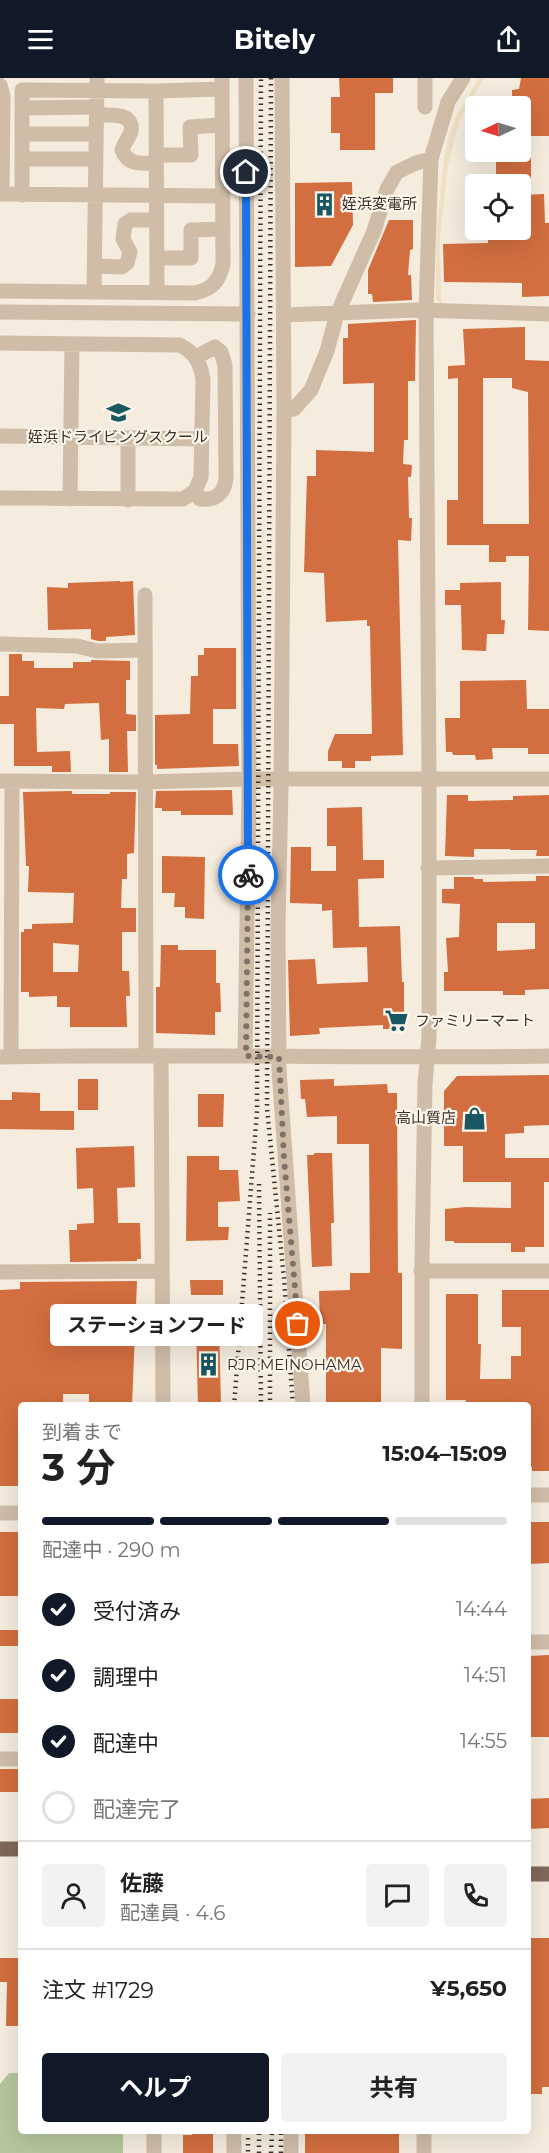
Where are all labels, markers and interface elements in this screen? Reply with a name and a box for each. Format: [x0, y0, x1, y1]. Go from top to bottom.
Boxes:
icon: menu [24, 23, 57, 56]
text: Bitely [234, 23, 315, 56]
icon: share [492, 23, 525, 56]
north arrow [465, 96, 531, 162]
map controls [465, 96, 531, 240]
pin [220, 146, 271, 197]
icon: home [229, 155, 262, 188]
button: locate [465, 174, 531, 240]
building icon: 姪浜変電所 [311, 191, 337, 217]
place label: 姪浜変電所 [342, 194, 417, 213]
school or university icon: 姪浜ドライビングスクール [105, 400, 131, 426]
place label: 姪浜ドライビングスクール [28, 427, 208, 446]
courier [218, 845, 278, 905]
icon: bike [232, 859, 265, 892]
supermarket icon: ファミリーマート [384, 1008, 410, 1034]
place label: ファミリーマート [415, 1011, 535, 1030]
shop icon: 高山質店 [461, 1105, 487, 1131]
place label: 高山質店 [396, 1108, 456, 1127]
pin [272, 1298, 323, 1349]
callout: ステーションフード [49, 1303, 262, 1345]
icon: bag [281, 1307, 314, 1340]
text: ステーションフード [67, 1313, 246, 1337]
building icon: RJR MEINOHAMA [196, 1352, 222, 1378]
place label: RJR MEINOHAMA [227, 1355, 362, 1374]
text: 到着まで [42, 1420, 122, 1444]
text: 15:04–15:09 [382, 1440, 507, 1467]
text: 3 分 [42, 1443, 115, 1491]
text: 配達中 · 290 m [42, 1538, 181, 1562]
icon: check [42, 1593, 75, 1626]
text: 14:44 [456, 1597, 507, 1621]
text: 受付済み [93, 1598, 181, 1625]
icon: check [42, 1659, 75, 1692]
text: 14:51 [464, 1663, 507, 1687]
text: 調理中 [93, 1664, 159, 1691]
icon: check [42, 1725, 75, 1758]
text: 14:55 [460, 1729, 507, 1753]
text: 配達中 [93, 1730, 159, 1757]
text: 配達完了 [93, 1796, 181, 1823]
button: person [42, 1864, 105, 1927]
button: chat [366, 1864, 429, 1927]
button: phone [444, 1864, 507, 1927]
text: 佐藤 [120, 1870, 164, 1897]
text: 配達員 · 4.6 [120, 1901, 225, 1925]
text: ¥5,650 [430, 1975, 507, 2002]
text: 注文 #1729 [42, 1977, 154, 2004]
button: ヘルプ [42, 2053, 269, 2122]
button: 共有 [281, 2053, 507, 2122]

